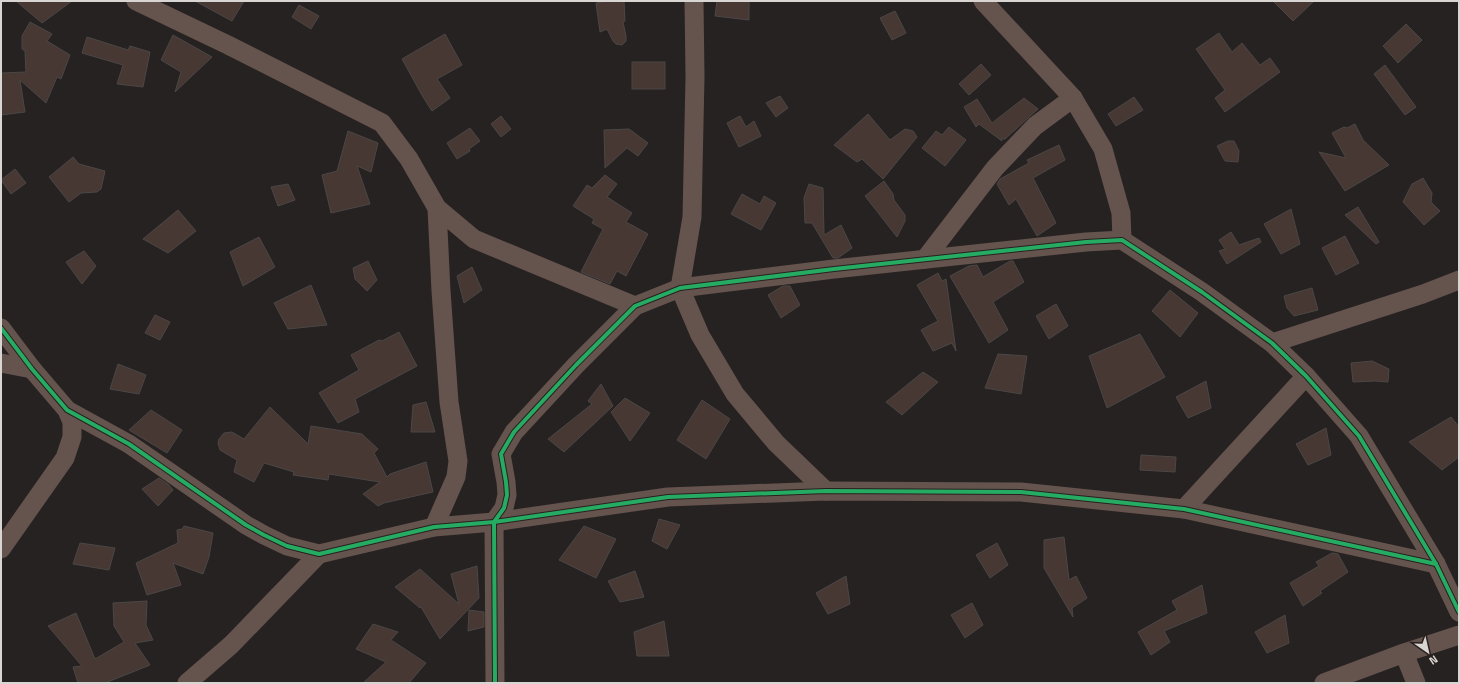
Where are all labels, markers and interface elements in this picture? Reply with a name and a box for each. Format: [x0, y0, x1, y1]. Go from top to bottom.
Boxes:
north arrow [1408, 632, 1448, 672]
text: N [1426, 652, 1441, 669]

